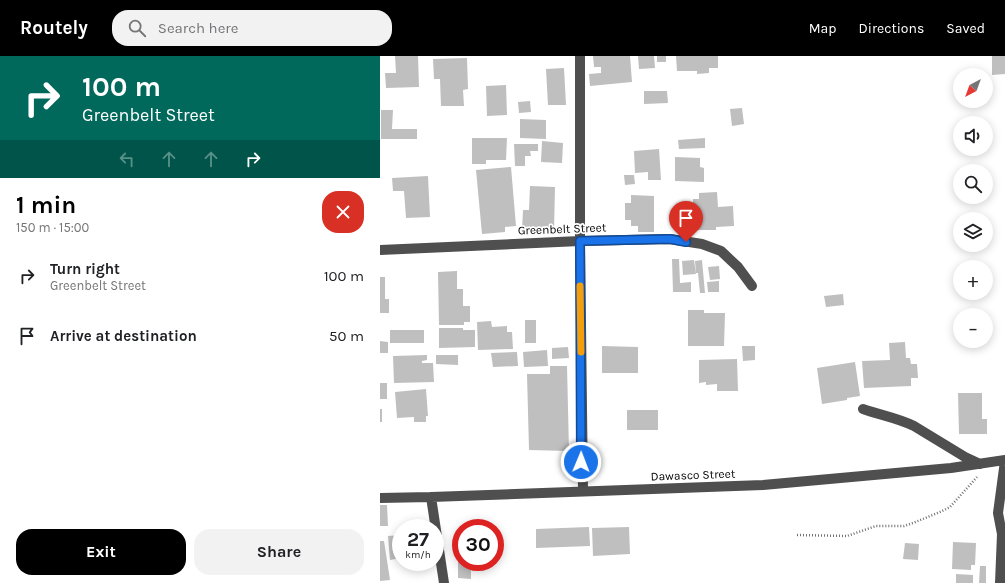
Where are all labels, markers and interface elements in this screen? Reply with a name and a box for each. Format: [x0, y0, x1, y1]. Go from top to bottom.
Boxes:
search box [112, 10, 392, 46]
text: Routely [20, 17, 88, 39]
icon: search [126, 17, 148, 39]
text: Search here [158, 19, 239, 37]
text: Map [809, 20, 837, 37]
text: Directions [859, 20, 924, 37]
text: Saved [946, 20, 985, 37]
north arrow [953, 68, 993, 108]
map controls [953, 68, 993, 348]
text: 100 m [82, 70, 161, 103]
icon: right [16, 72, 68, 124]
text: Greenbelt Street [82, 104, 215, 126]
button: sound [953, 116, 993, 156]
icon: left [116, 148, 138, 170]
icon: ahead [158, 148, 180, 170]
icon: ahead [200, 148, 222, 170]
icon: right [242, 148, 264, 170]
button: search [953, 164, 993, 204]
text: 1 min [16, 191, 76, 219]
button: close [322, 191, 364, 233]
pin [669, 201, 703, 242]
icon: arrive [675, 207, 697, 229]
button: layers [953, 212, 993, 252]
text: 150 m · 15:00 [16, 220, 89, 235]
street label: Greenbelt Street [517, 220, 607, 238]
text: Turn right [50, 260, 120, 278]
button: + [953, 260, 993, 300]
icon: right [16, 265, 38, 287]
text: 100 m [324, 267, 364, 285]
text: Greenbelt Street [50, 278, 146, 293]
button: − [953, 308, 993, 348]
icon: arrive [16, 325, 38, 347]
text: Arrive at destination [50, 327, 197, 345]
text: 50 m [329, 327, 364, 345]
position arrow [560, 441, 602, 483]
street label: Dawasco Street [650, 467, 736, 483]
speed limit sign: 30 [452, 519, 504, 571]
text: 27 [407, 528, 429, 551]
button: Exit [16, 529, 186, 575]
button: Share [194, 529, 364, 575]
text: km/h [405, 549, 431, 561]

